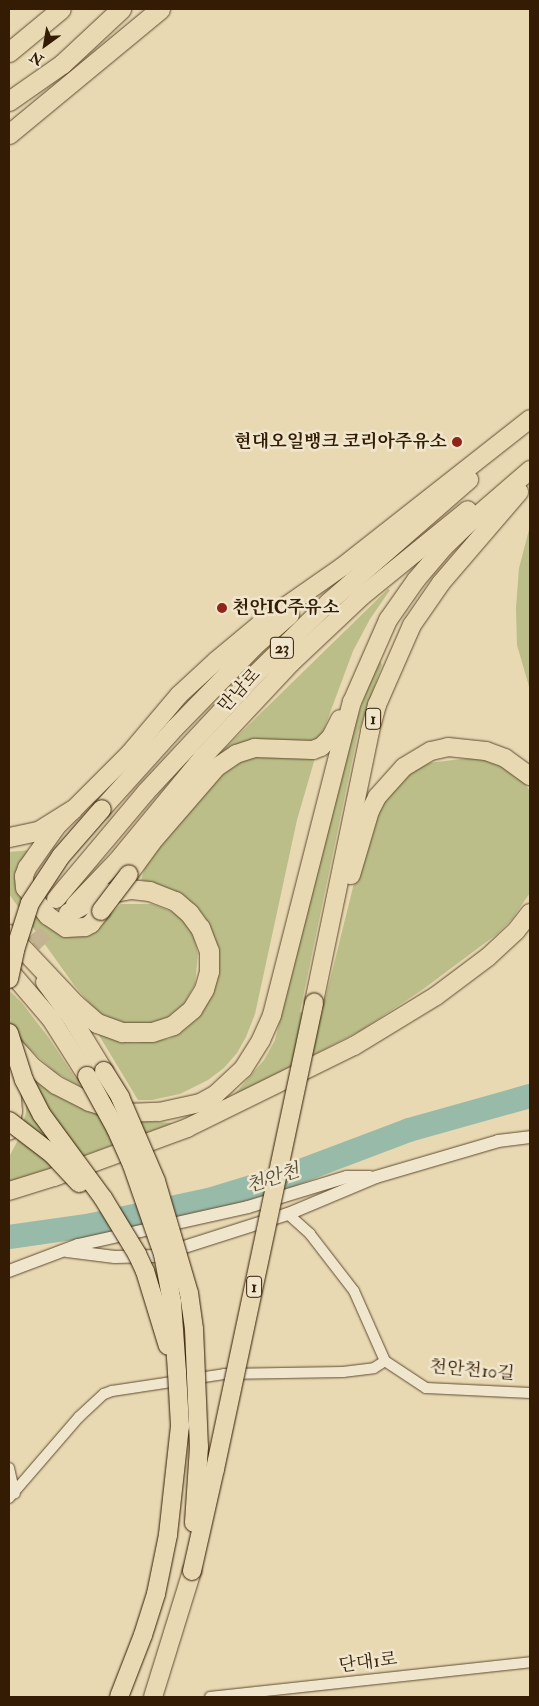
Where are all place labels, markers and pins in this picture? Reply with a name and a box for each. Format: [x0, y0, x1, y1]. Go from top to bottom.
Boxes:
place label: 현대오일뱅크 코리아주유소 [235, 431, 447, 453]
marker: 현대오일뱅크 코리아주유소 [451, 436, 463, 448]
place label: 천안IC주유소 [232, 597, 339, 619]
marker: 천안IC주유소 [216, 602, 228, 614]

